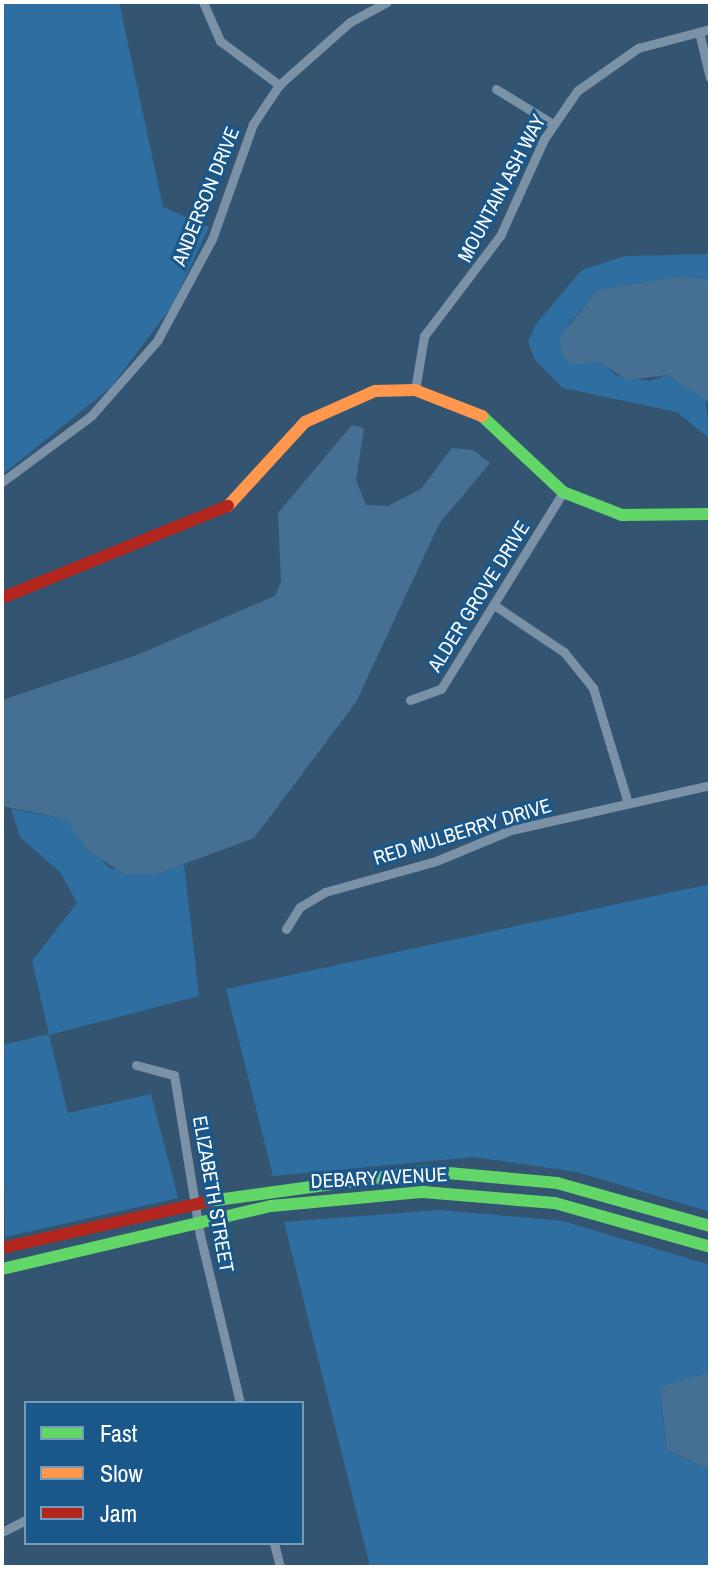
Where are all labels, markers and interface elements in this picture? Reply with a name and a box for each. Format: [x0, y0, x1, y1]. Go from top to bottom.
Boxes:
street label: MOUNTAIN ASH WAY [452, 110, 550, 266]
street label: ANDERSON DRIVE [166, 123, 244, 269]
street label: ALDER GROVE DRIVE [422, 516, 534, 676]
street label: RED MULBERRY DRIVE [370, 793, 554, 869]
street label: ELIZABETH STREET [188, 1114, 240, 1274]
street label: DEBARY AVENUE [309, 1161, 449, 1193]
legend [24, 1401, 304, 1545]
text: Fast [100, 1417, 137, 1449]
text: Slow [100, 1457, 143, 1489]
text: Jam [100, 1497, 137, 1529]

